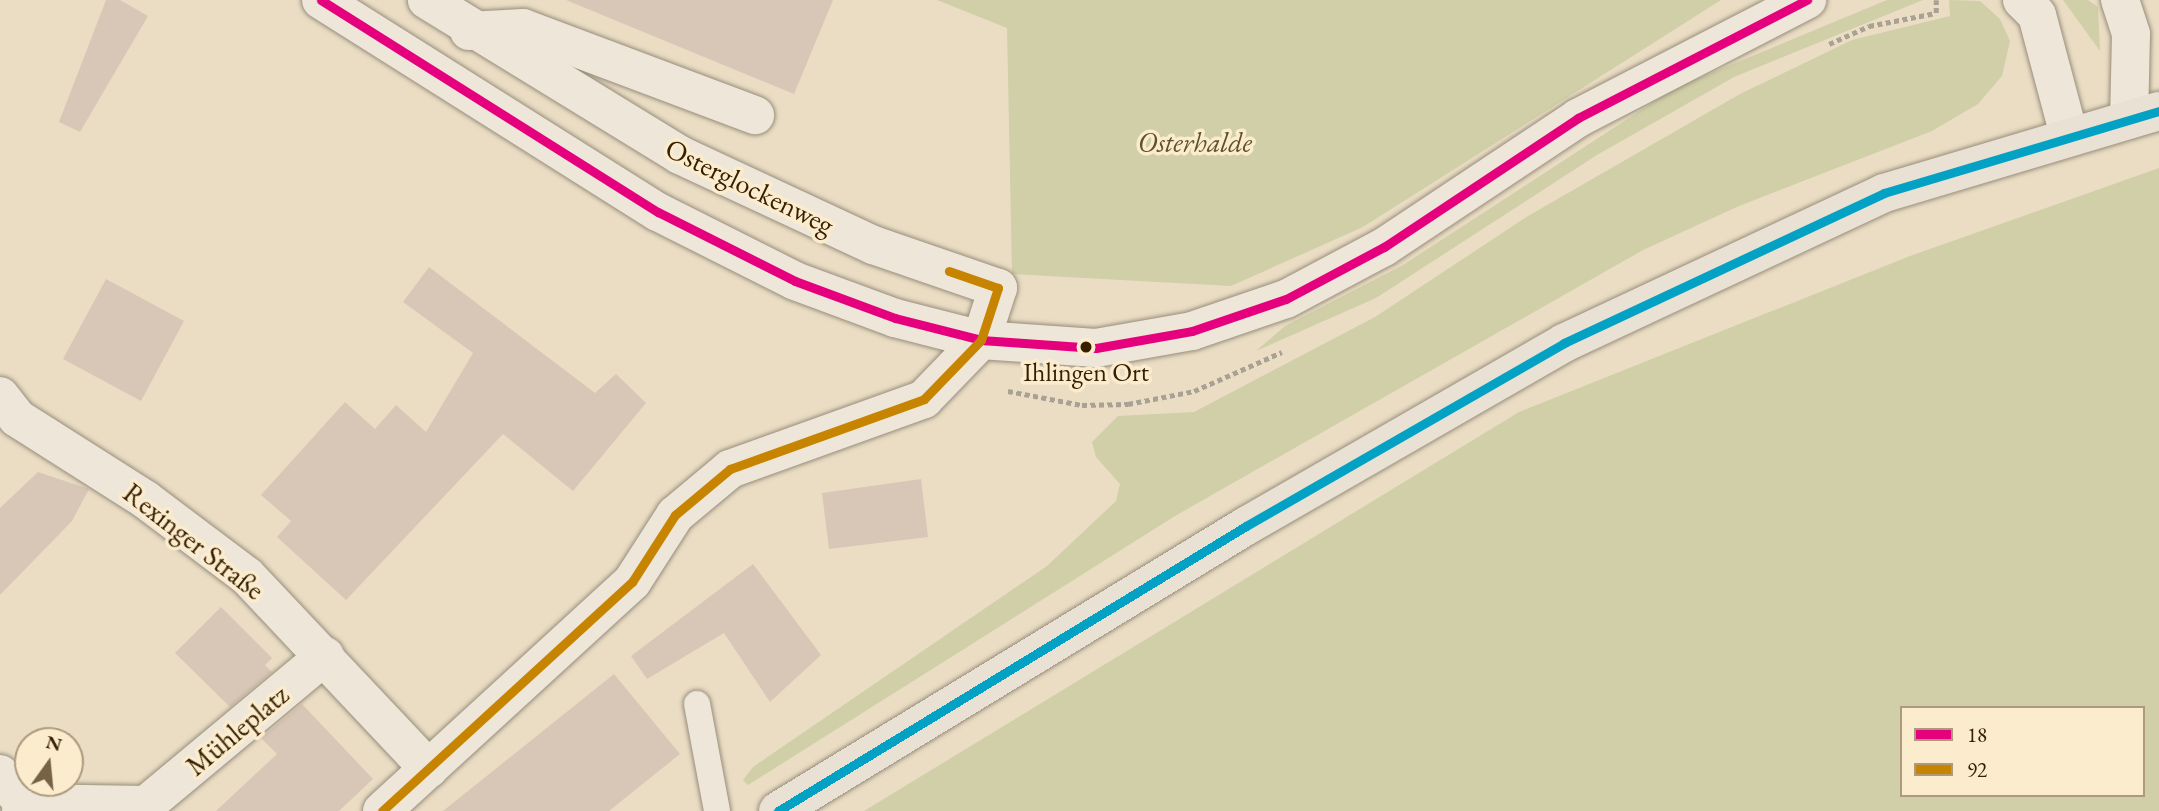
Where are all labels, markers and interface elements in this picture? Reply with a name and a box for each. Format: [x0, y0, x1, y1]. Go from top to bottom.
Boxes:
park label: Osterhalde [1138, 125, 1252, 159]
street label: Osterglockenweg [660, 131, 840, 241]
marker: Ihlingen Ort [1079, 340, 1093, 354]
place label: Ihlingen Ort [1023, 357, 1149, 389]
street label: Rexinger Straße [117, 476, 271, 606]
street label: Mühleplatz [179, 677, 295, 783]
legend [1900, 706, 2145, 797]
text: 18 [1967, 721, 1987, 748]
north arrow [14, 727, 84, 797]
text: N [43, 729, 65, 757]
text: 92 [1967, 756, 1987, 783]

